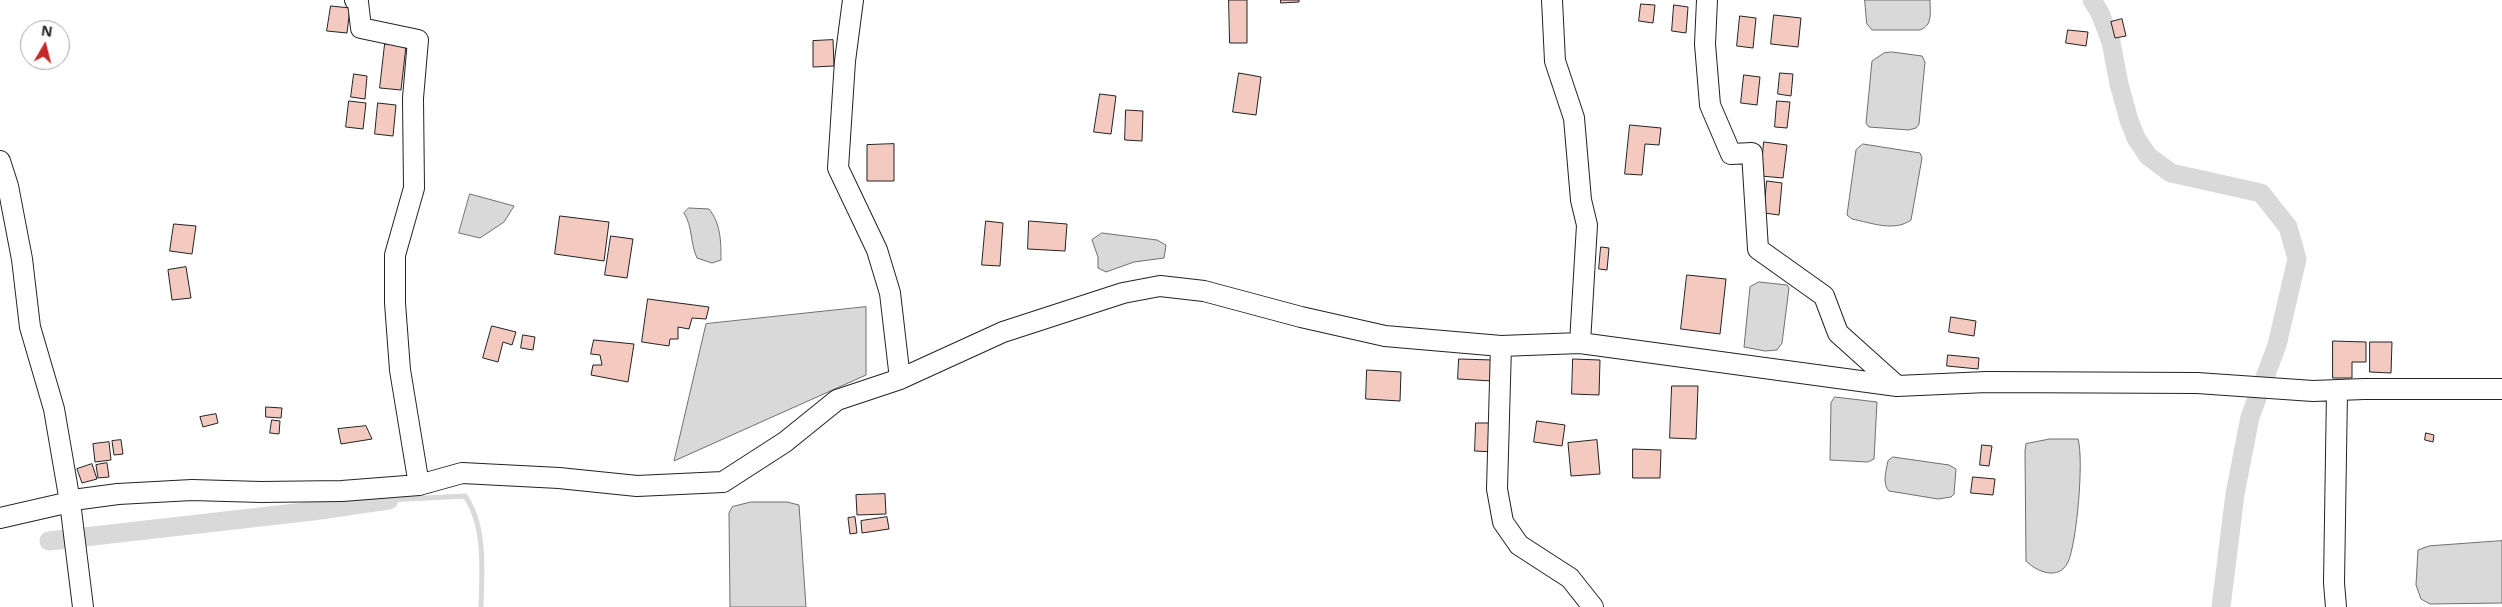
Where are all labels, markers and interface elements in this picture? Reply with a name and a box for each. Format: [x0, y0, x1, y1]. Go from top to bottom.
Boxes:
north arrow [20, 20, 70, 70]
text: N [40, 20, 54, 41]

